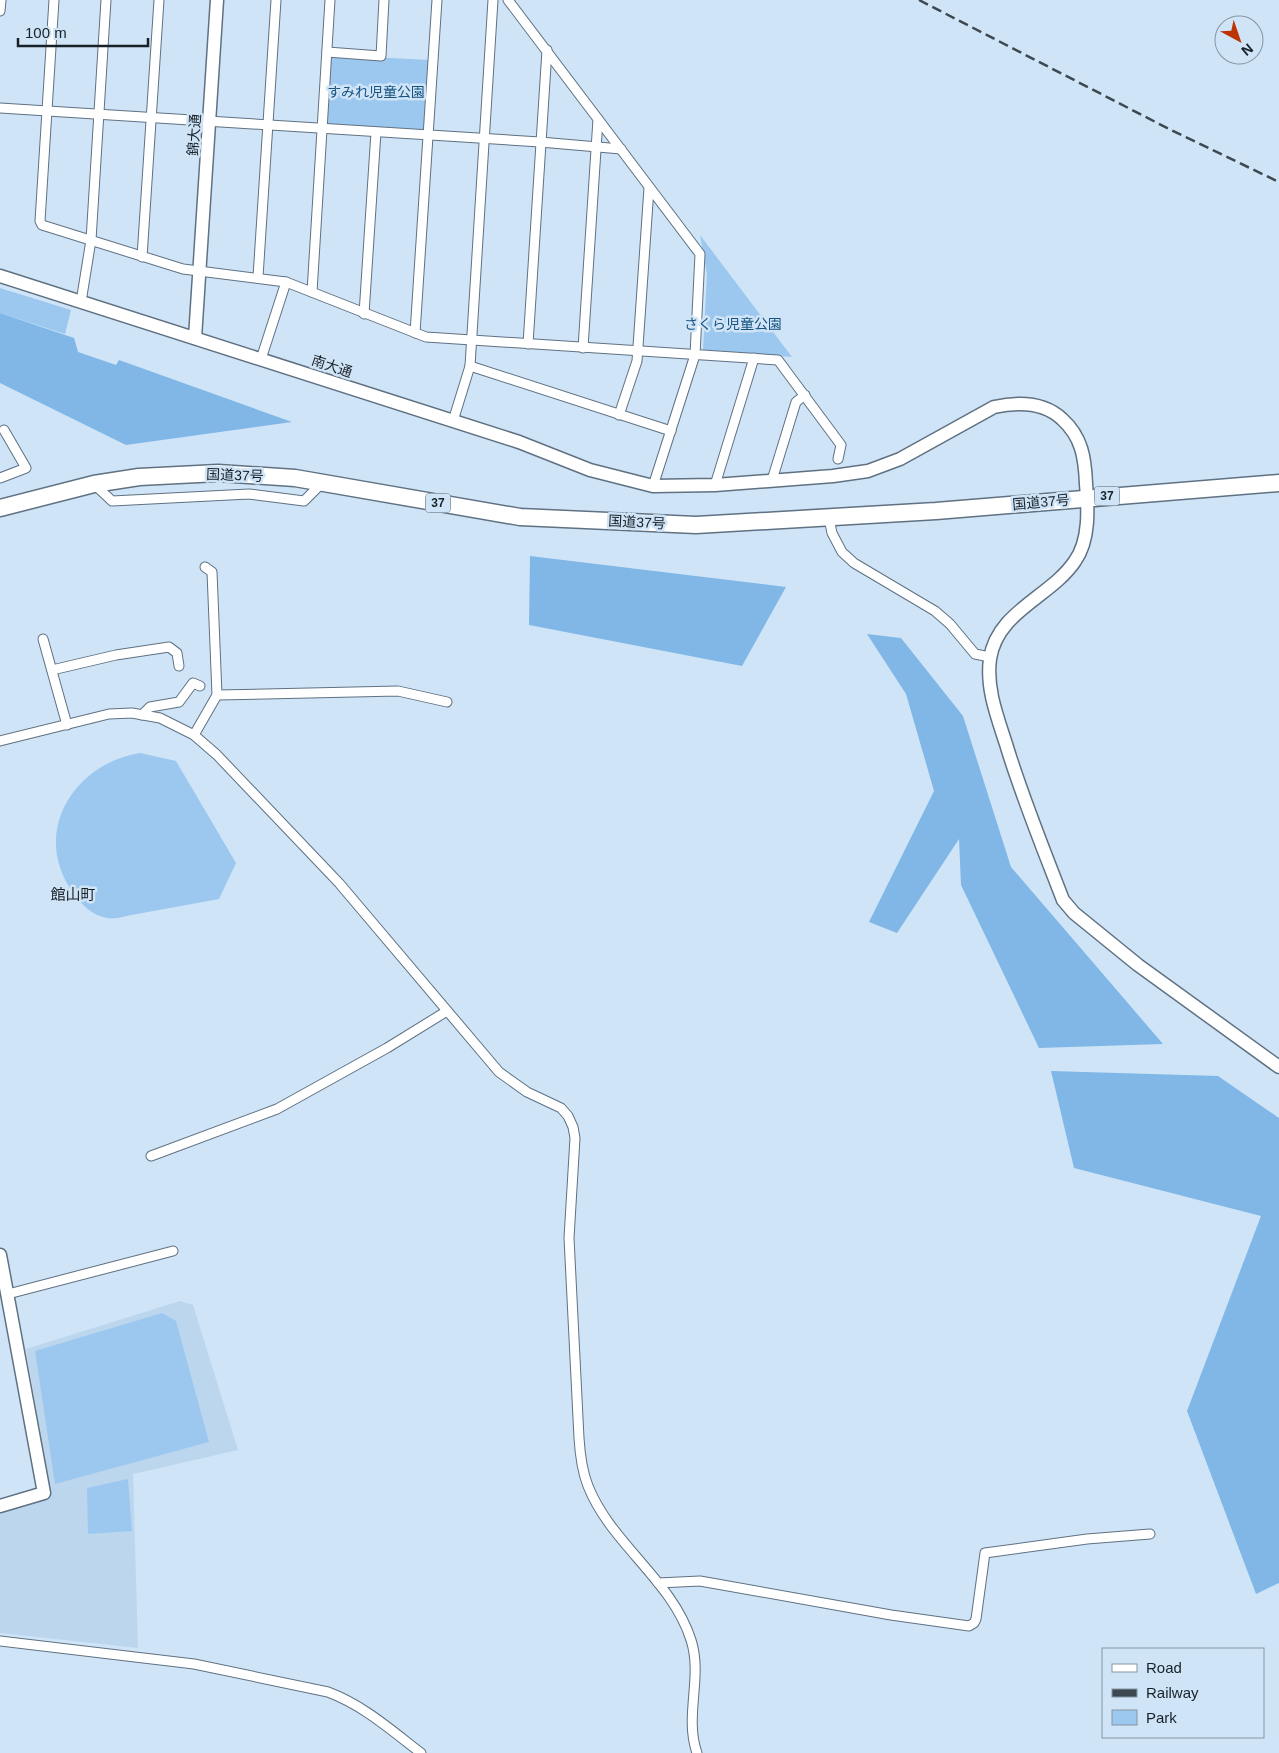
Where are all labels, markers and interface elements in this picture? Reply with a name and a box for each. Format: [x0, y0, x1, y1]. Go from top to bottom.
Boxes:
scale bar [18, 15, 148, 47]
north arrow [1214, 15, 1264, 65]
text: 100 m [25, 24, 67, 41]
text: N [1238, 41, 1256, 59]
park label: すみれ児童公園 [327, 84, 425, 100]
street label: 錦大通 [185, 113, 203, 157]
park label: さくら児童公園 [684, 316, 782, 332]
street label: 南大通 [310, 352, 354, 380]
street label: 国道37号 [206, 466, 264, 484]
road number: 37 [1094, 486, 1120, 506]
street label: 国道37号 [1012, 492, 1070, 512]
road number: 37 [426, 493, 450, 512]
street label: 国道37号 [608, 513, 666, 531]
district label: 館山町 [50, 886, 96, 903]
legend [1102, 1648, 1264, 1738]
text: Road [1146, 1659, 1182, 1676]
text: Railway [1146, 1684, 1199, 1701]
text: Park [1146, 1709, 1177, 1726]

